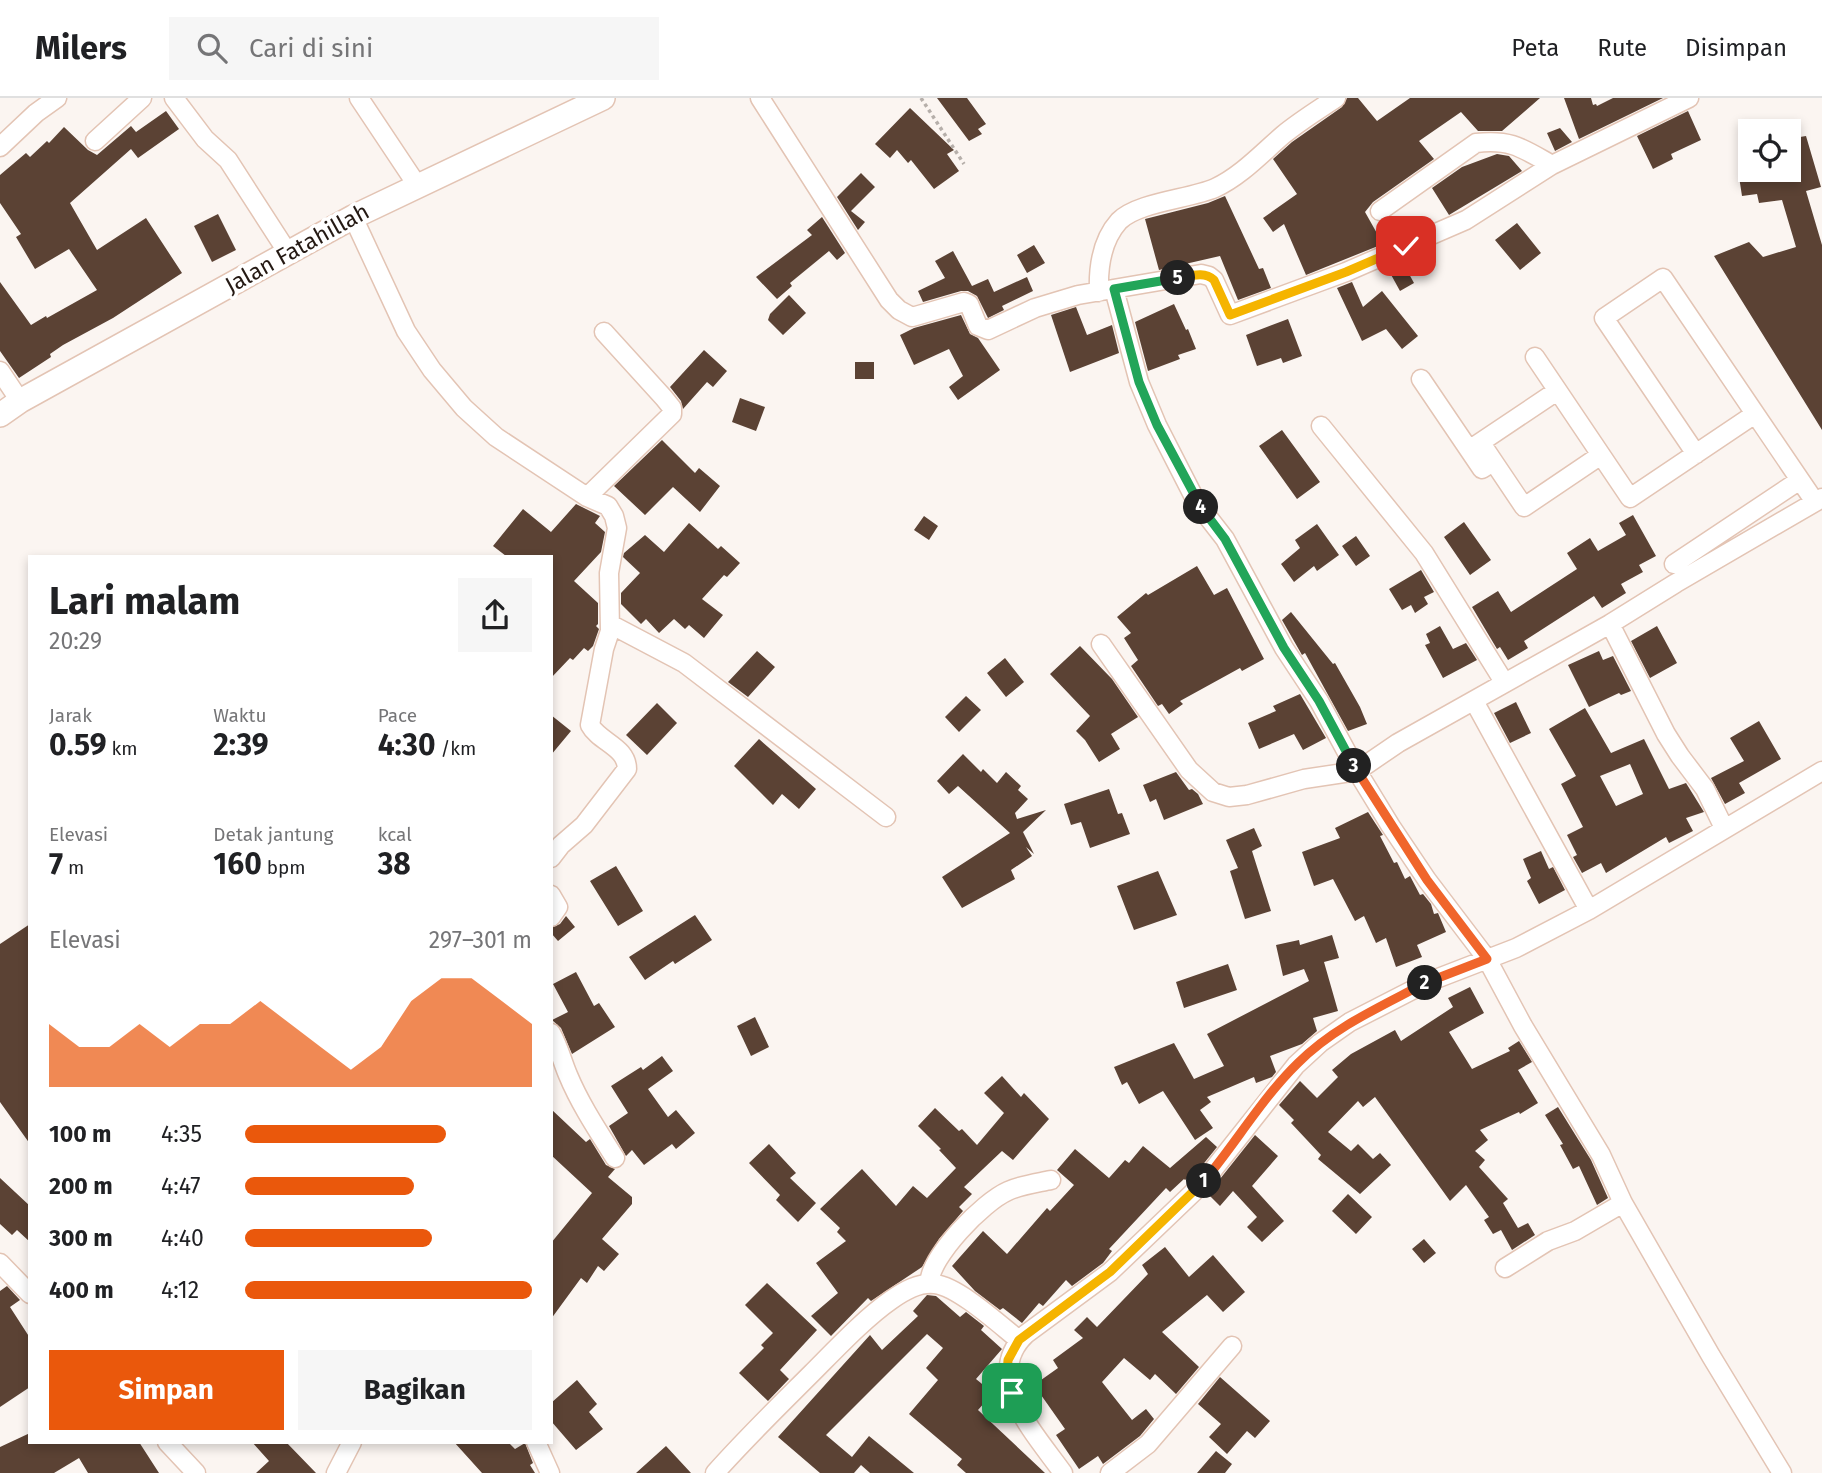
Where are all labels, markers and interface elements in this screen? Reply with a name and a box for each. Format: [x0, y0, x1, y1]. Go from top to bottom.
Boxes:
search box [169, 17, 659, 80]
text: Milers [35, 28, 127, 68]
icon: search [193, 29, 231, 67]
text: Cari di sini [249, 33, 373, 64]
text: Peta [1511, 34, 1559, 62]
text: Rute [1597, 34, 1647, 62]
text: Disimpan [1685, 34, 1787, 62]
map controls [1738, 119, 1801, 182]
button: locate [1738, 119, 1801, 182]
street label: Jalan Fatahillah [220, 197, 374, 299]
pin [1376, 216, 1436, 276]
icon: check [1387, 227, 1425, 265]
pin: 5 [1160, 260, 1196, 296]
text: 5 [1172, 266, 1183, 289]
pin: 4 [1184, 490, 1218, 524]
text: 4 [1195, 495, 1206, 518]
text: Lari malam [49, 578, 240, 624]
button: share [458, 578, 532, 652]
text: 20:29 [49, 627, 102, 655]
text: Jarak [49, 704, 92, 727]
text: Waktu [213, 704, 266, 727]
text: Pace [378, 704, 417, 727]
text: 0.59 [49, 727, 106, 763]
text: 2:39 [213, 727, 269, 763]
text: 4:30 [378, 727, 435, 763]
text: km [106, 737, 138, 760]
text: /km [435, 737, 476, 760]
pin: 3 [1336, 748, 1372, 784]
text: 3 [1349, 754, 1358, 777]
text: Elevasi [49, 823, 108, 846]
text: Detak jantung [213, 823, 333, 846]
text: kcal [378, 823, 412, 846]
text: 7 [49, 846, 63, 882]
text: 160 [213, 846, 262, 882]
text: 38 [378, 846, 411, 882]
text: m [63, 856, 84, 879]
text: bpm [262, 856, 306, 879]
text: Elevasi [49, 926, 121, 954]
text: 297–301 m [429, 926, 532, 954]
pin: 2 [1408, 966, 1442, 1001]
text: 2 [1420, 971, 1429, 994]
text: 100 m [49, 1120, 111, 1148]
text: 4:35 [161, 1120, 202, 1148]
pin: 1 [1186, 1164, 1222, 1198]
text: 1 [1199, 1169, 1208, 1192]
text: 200 m [49, 1172, 113, 1200]
text: 4:47 [161, 1172, 201, 1200]
text: 300 m [49, 1224, 113, 1252]
text: 4:40 [161, 1224, 204, 1252]
text: 400 m [49, 1276, 114, 1304]
text: 4:12 [161, 1276, 199, 1304]
button: Simpan [49, 1350, 284, 1430]
button: Bagikan [298, 1350, 532, 1430]
pin [982, 1363, 1042, 1423]
icon: arrive [993, 1374, 1031, 1412]

